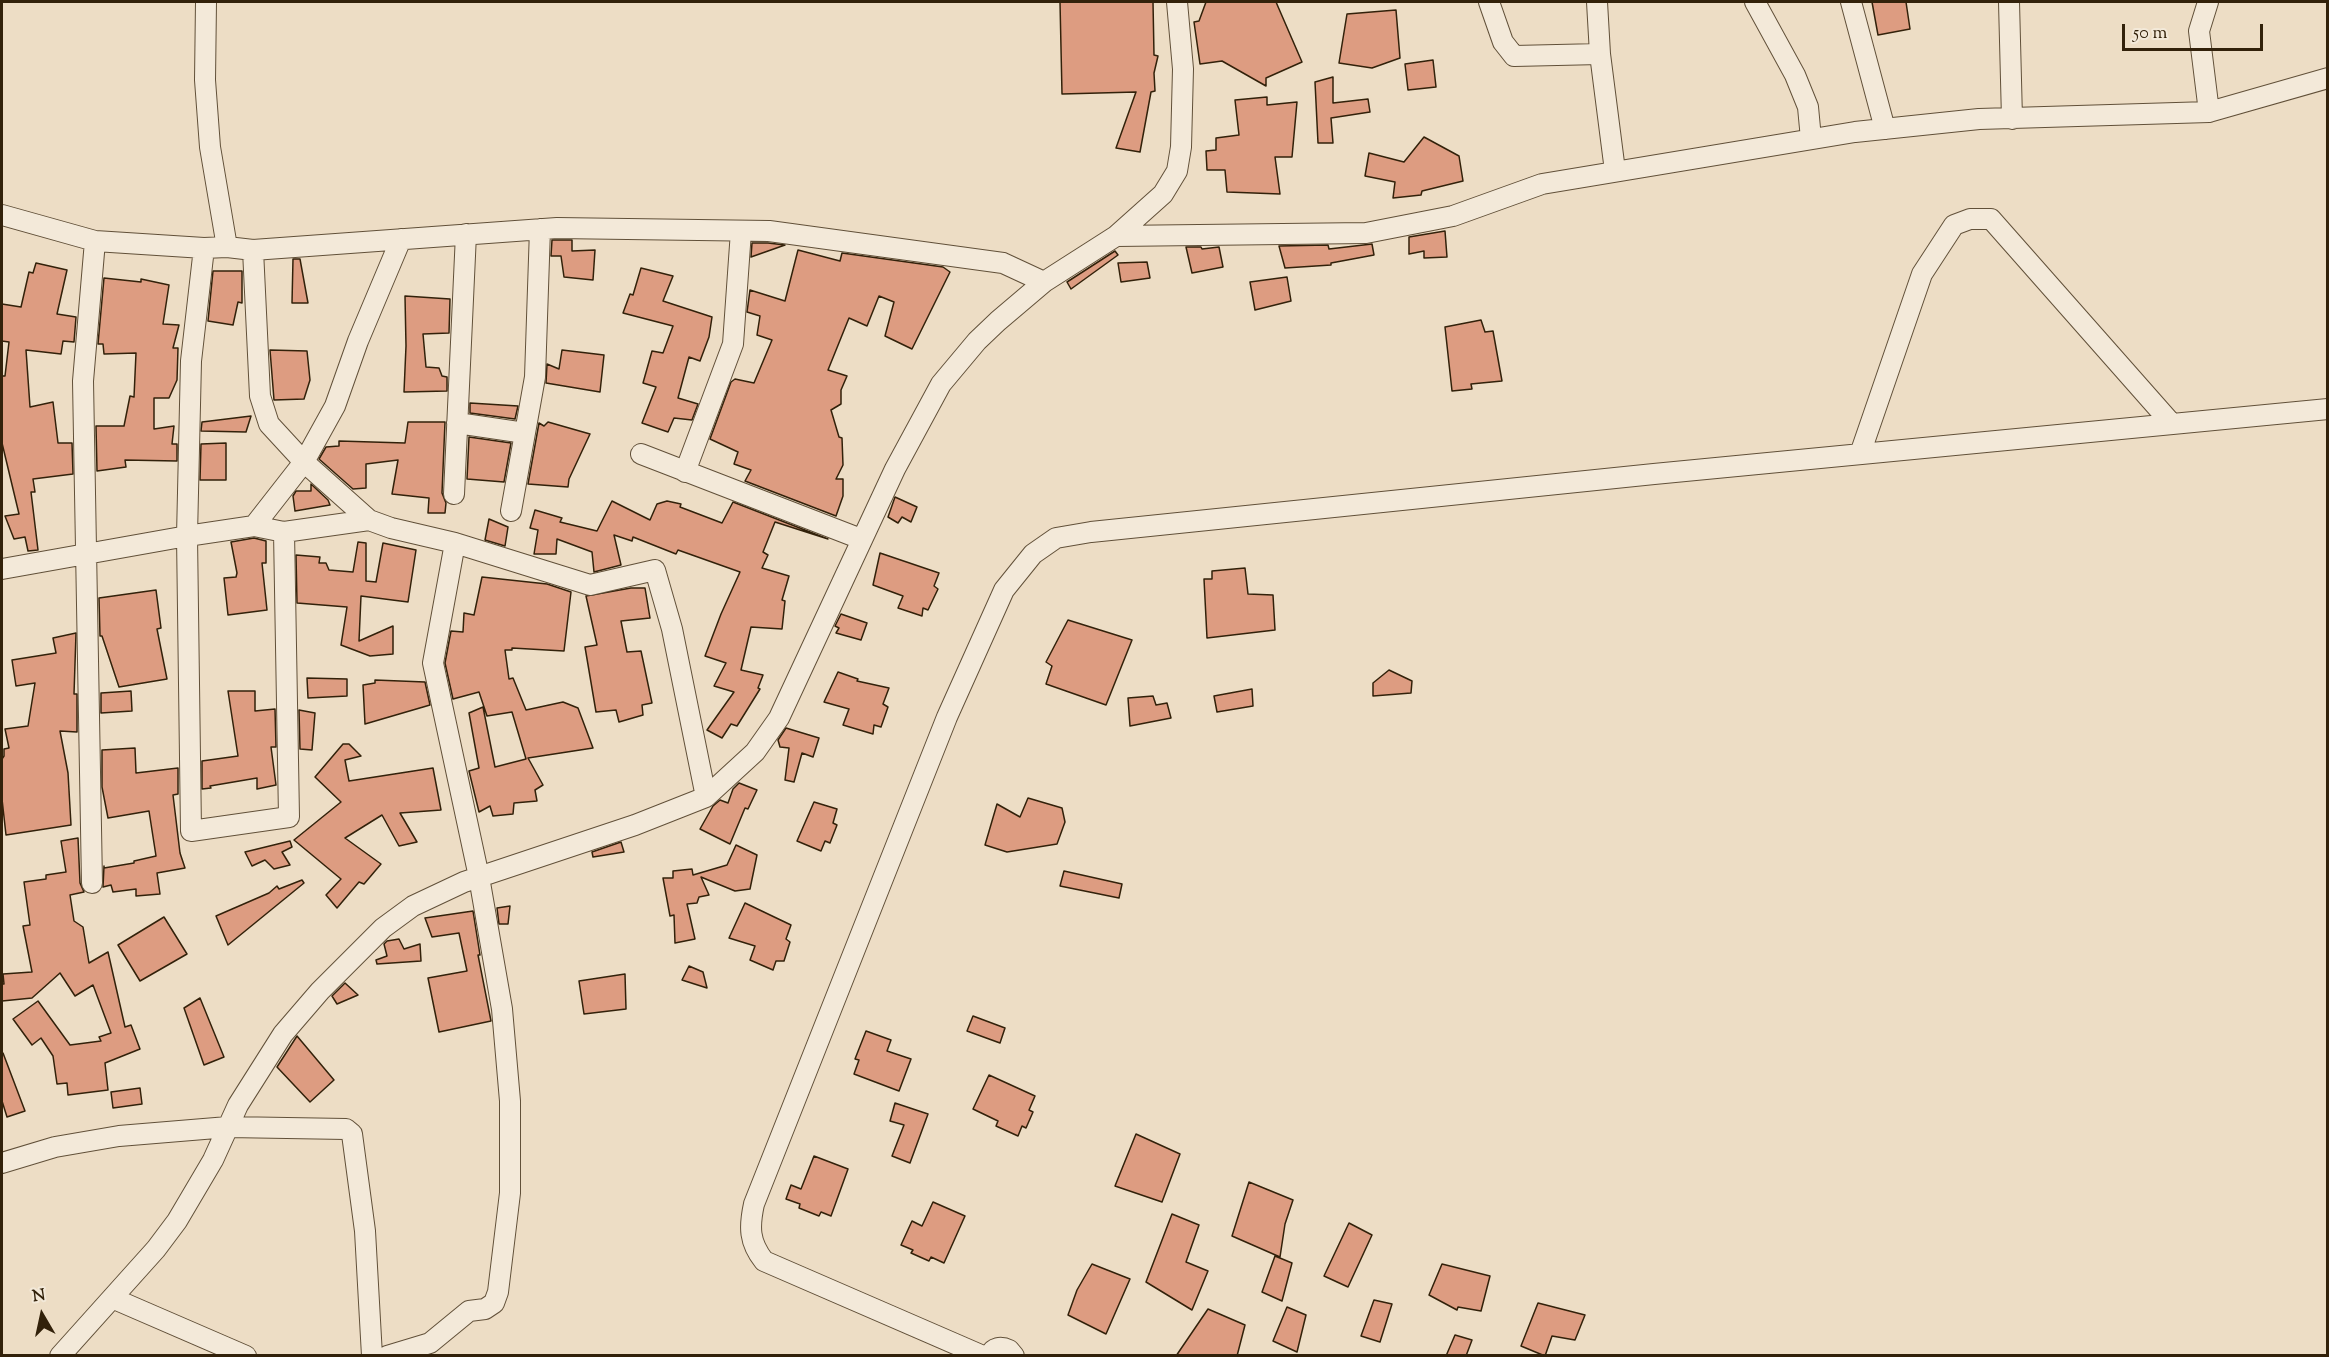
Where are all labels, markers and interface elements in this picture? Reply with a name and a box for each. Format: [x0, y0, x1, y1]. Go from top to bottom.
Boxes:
scale bar [2125, 12, 2266, 50]
text: 50 m [2133, 21, 2167, 47]
text: N [31, 1284, 47, 1309]
north arrow [12, 1285, 72, 1345]

